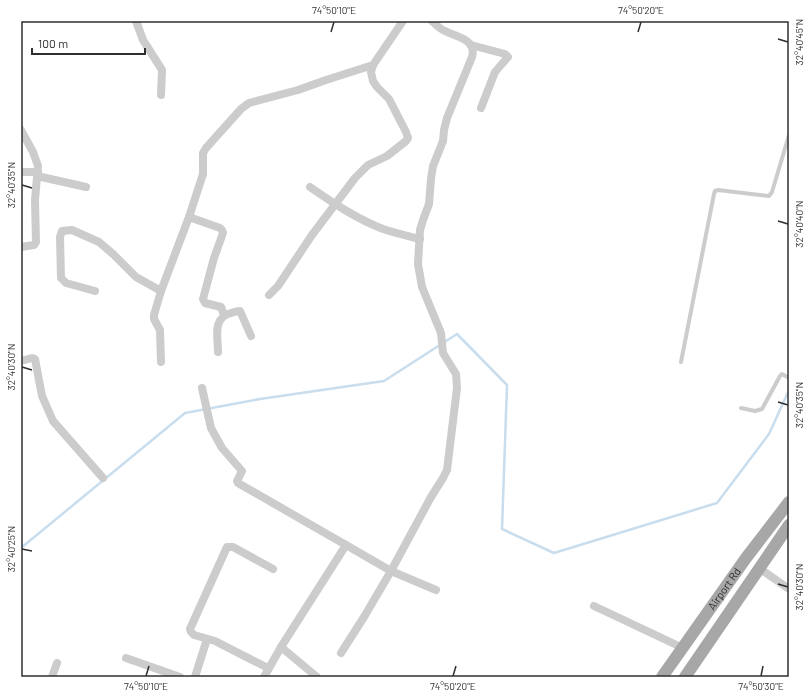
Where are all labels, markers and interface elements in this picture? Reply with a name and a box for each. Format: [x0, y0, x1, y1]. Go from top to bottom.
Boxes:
text: 74°50'10"E [312, 4, 356, 16]
text: 74°50'20"E [618, 4, 664, 16]
text: 32°40'45"N [793, 19, 805, 65]
scale bar [32, 30, 145, 56]
text: 100 m [38, 36, 68, 50]
text: 32°40'35"N [5, 162, 17, 208]
text: 32°40'40"N [793, 200, 805, 248]
text: 32°40'30"N [5, 344, 17, 391]
text: 32°40'35"N [793, 382, 805, 428]
text: 32°40'25"N [5, 526, 17, 572]
text: 32°40'30"N [793, 564, 805, 611]
street label: Airport Rd [705, 565, 743, 612]
text: 74°50'10"E [124, 680, 168, 692]
text: 74°50'20"E [430, 680, 476, 692]
text: 74°50'30"E [738, 680, 784, 692]

